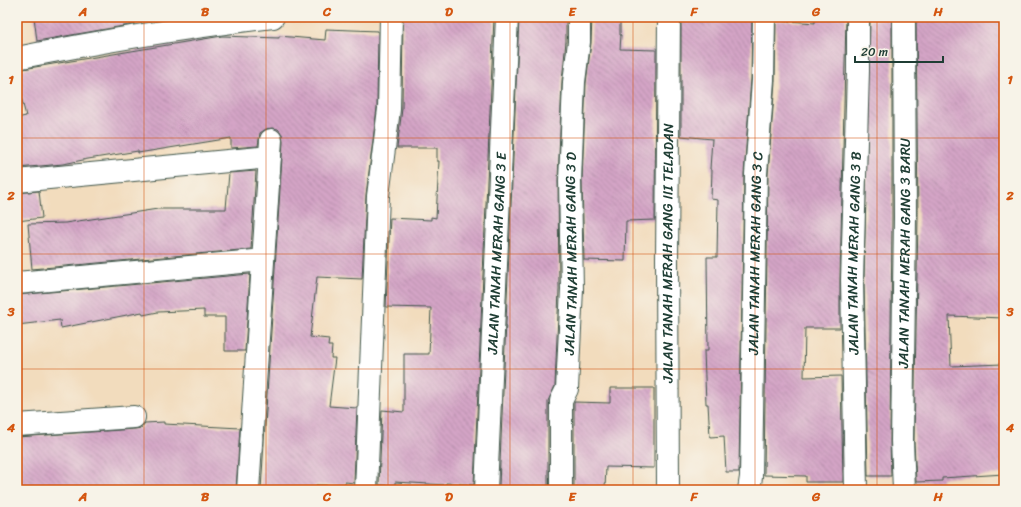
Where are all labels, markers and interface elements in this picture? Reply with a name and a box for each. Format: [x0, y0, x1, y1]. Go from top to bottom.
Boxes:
text: A [78, 0, 87, 23]
text: B [201, 0, 210, 23]
text: C [322, 0, 332, 23]
text: D [445, 0, 453, 23]
text: E [568, 0, 577, 23]
text: F [689, 0, 698, 23]
text: G [811, 0, 821, 23]
text: H [932, 0, 943, 23]
scale bar [855, 38, 943, 64]
text: 20 m [861, 41, 888, 63]
text: 1 [8, 68, 14, 91]
text: 1 [1007, 68, 1013, 91]
street label: JALAN TANAH MERAH GANG III TELADAN [655, 123, 681, 384]
street label: JALAN TANAH MERAH GANG 3 BARU [891, 138, 918, 369]
street label: JALAN TANAH MERAH GANG 3 E [480, 150, 514, 356]
street label: JALAN TANAH MERAH GANG 3 C [741, 150, 771, 356]
street label: JALAN TANAH MERAH GANG 3 D [557, 151, 585, 357]
street label: JALAN TANAH MERAH GANG 3 B [840, 151, 869, 356]
text: 2 [6, 184, 15, 207]
text: 2 [1005, 184, 1014, 207]
text: 3 [6, 300, 15, 323]
text: 3 [1005, 300, 1014, 323]
text: 4 [6, 416, 16, 439]
text: 4 [1005, 416, 1015, 439]
text: A [78, 485, 87, 507]
text: B [201, 485, 210, 507]
text: C [322, 485, 332, 507]
text: D [445, 485, 453, 507]
text: E [568, 485, 577, 507]
text: F [689, 485, 698, 507]
text: G [811, 485, 821, 507]
text: H [932, 485, 943, 507]

